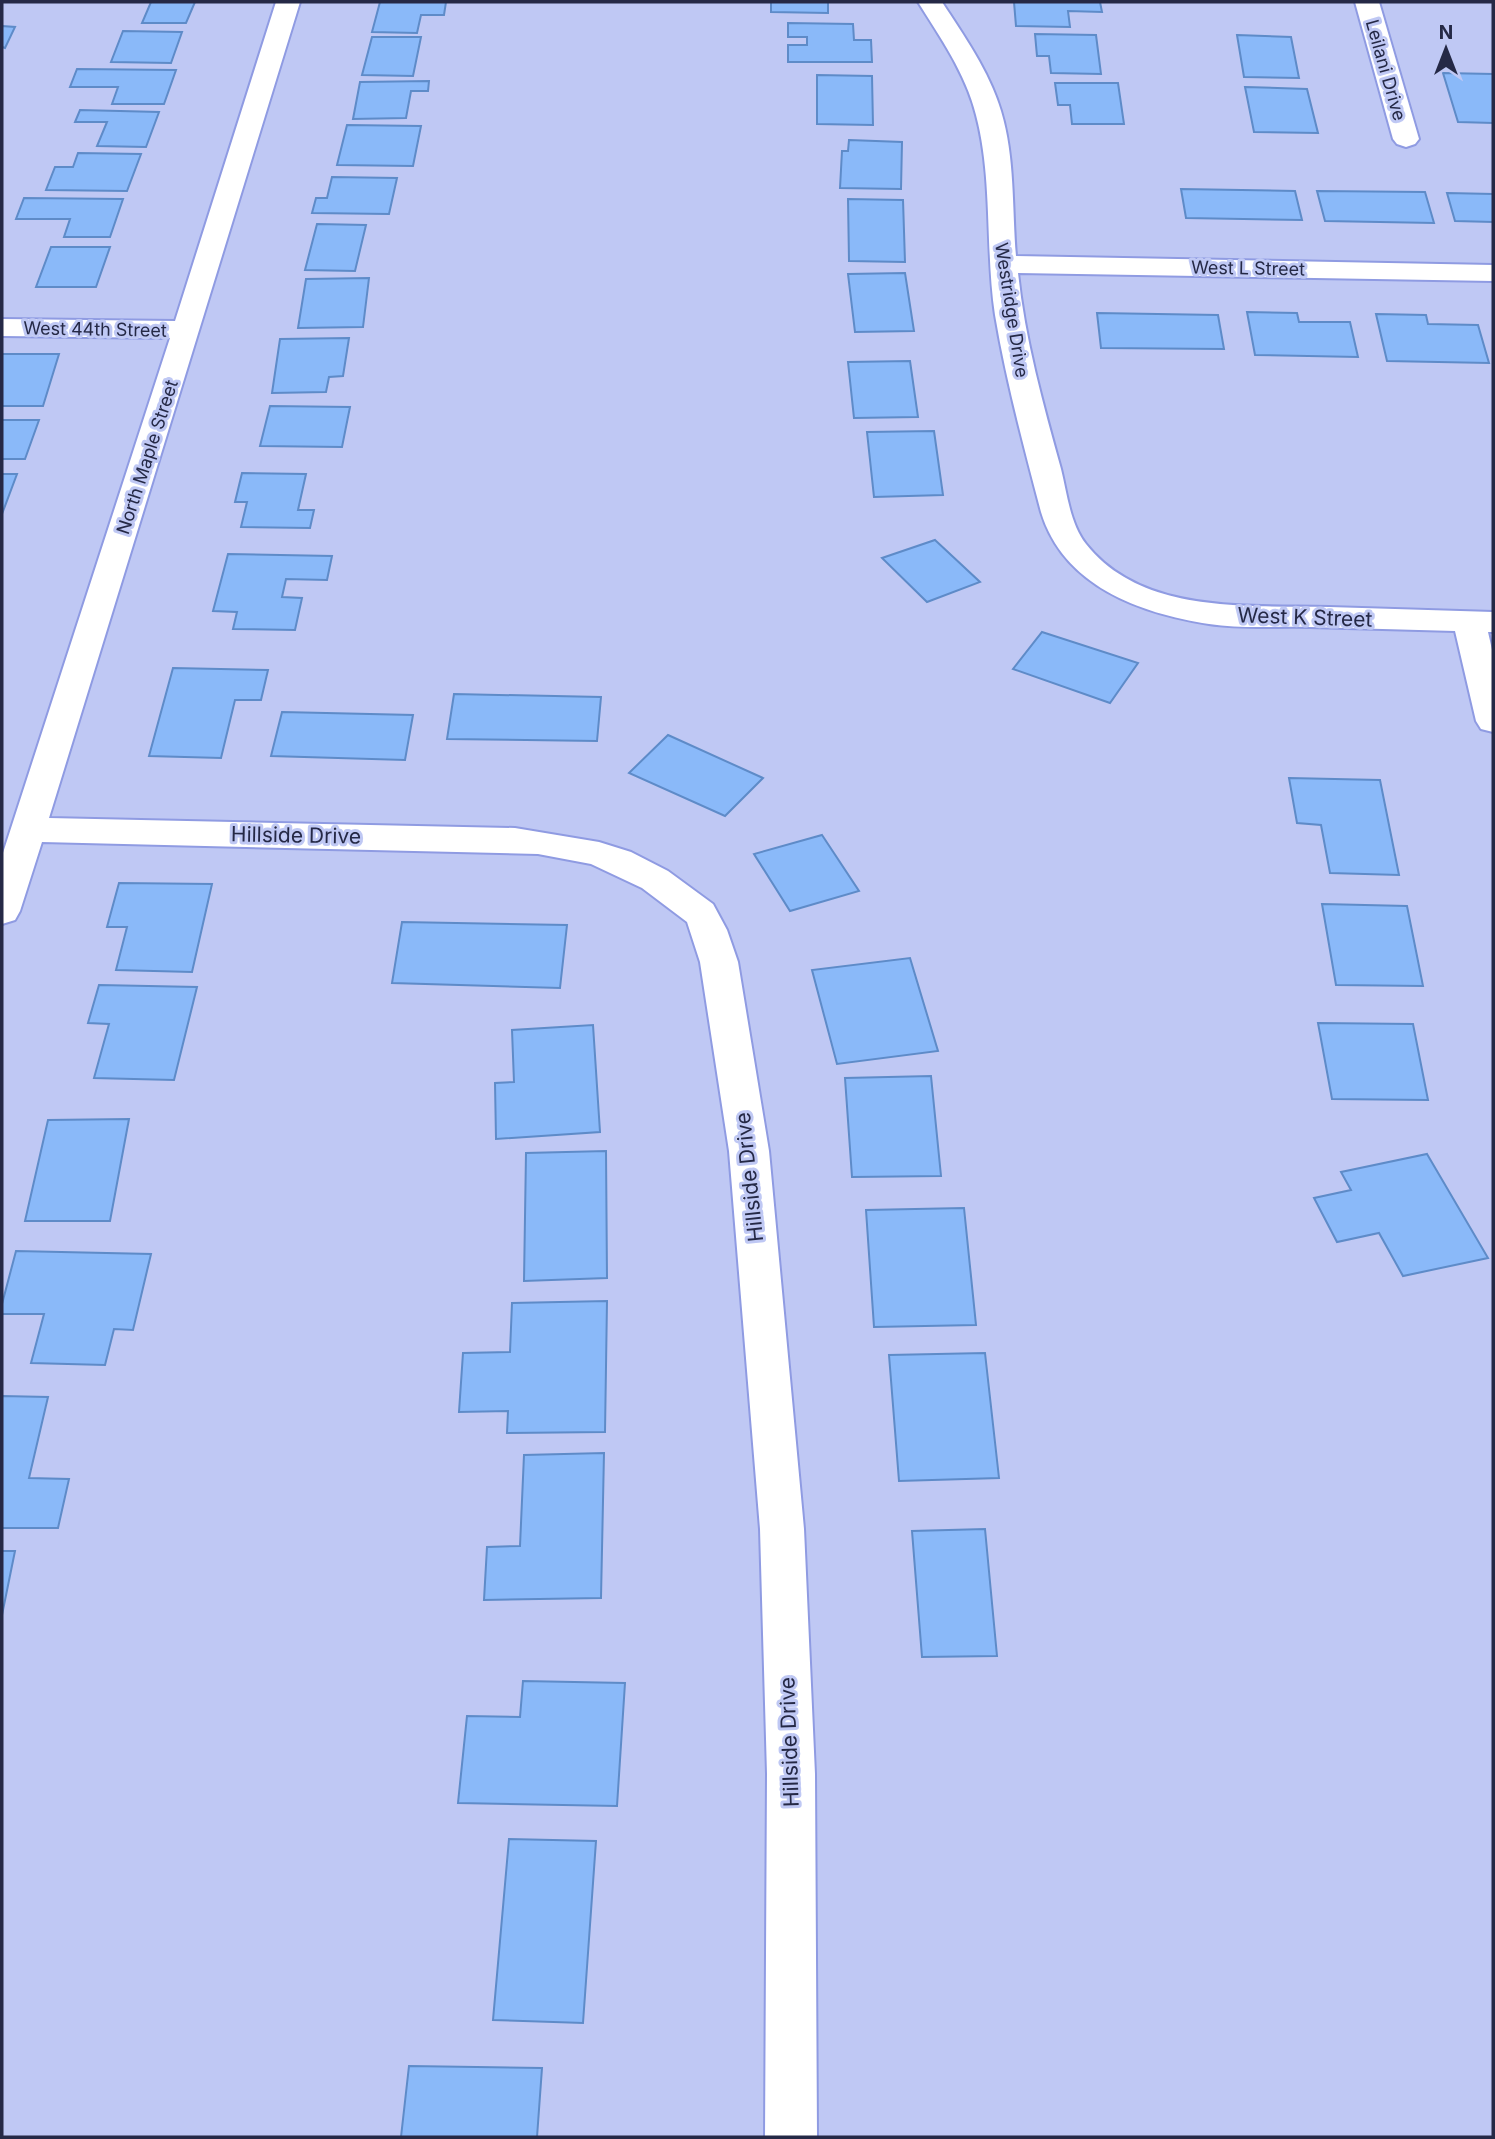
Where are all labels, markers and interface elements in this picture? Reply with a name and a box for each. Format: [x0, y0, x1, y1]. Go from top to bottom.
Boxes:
north arrow [1411, 14, 1481, 84]
street label: Leilani Drive [1362, 17, 1410, 123]
text: N [1439, 21, 1453, 44]
street label: Westridge Drive [991, 241, 1033, 379]
street label: West L Street [1191, 257, 1305, 279]
street label: West 44th Street [23, 317, 167, 341]
street label: North Maple Street [112, 377, 182, 537]
street label: West K Street [1237, 602, 1373, 632]
street label: Hillside Drive [231, 821, 361, 849]
street label: Hillside Drive [730, 1111, 768, 1243]
street label: Hillside Drive [774, 1677, 804, 1807]

